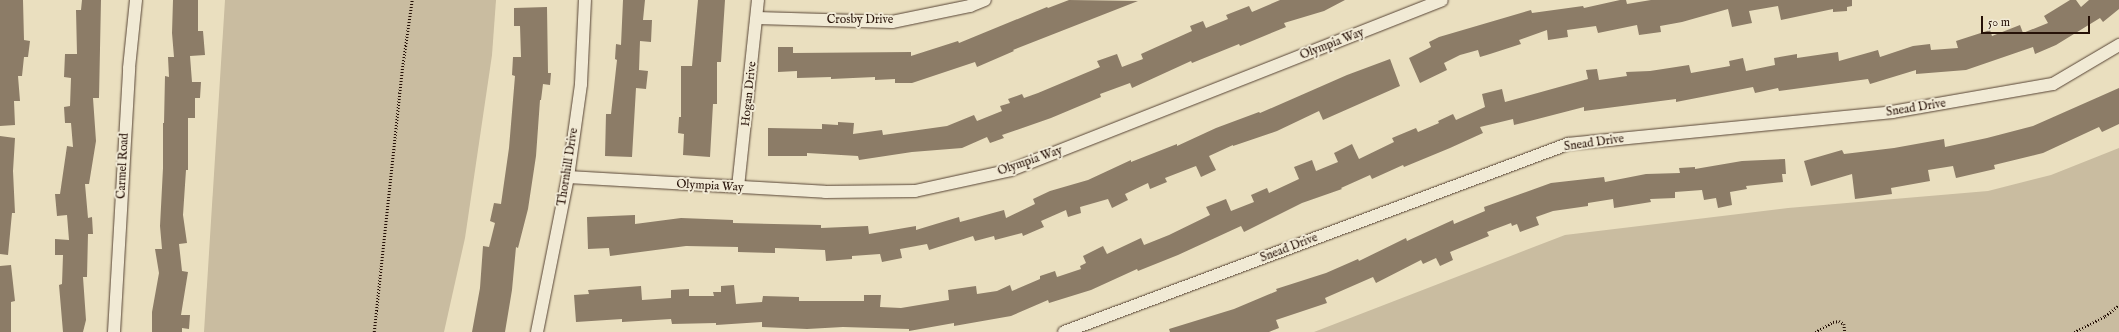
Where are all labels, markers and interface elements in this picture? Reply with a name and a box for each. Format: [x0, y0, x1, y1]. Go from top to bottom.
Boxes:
scale bar [1983, 8, 2092, 34]
street label: Crosby Drive [827, 13, 893, 27]
text: 50 m [1988, 15, 2010, 30]
street label: Olympia Way [1298, 25, 1366, 63]
street label: Hogan Drive [738, 61, 760, 127]
street label: Snead Drive [1885, 96, 1947, 120]
street label: Thornhill Drive [555, 127, 581, 207]
street label: Snead Drive [1563, 132, 1625, 154]
street label: Carmel Road [114, 133, 132, 199]
street label: Olympia Way [996, 143, 1064, 179]
street label: Olympia Way [676, 177, 744, 195]
street label: Snead Drive [1258, 230, 1320, 266]

